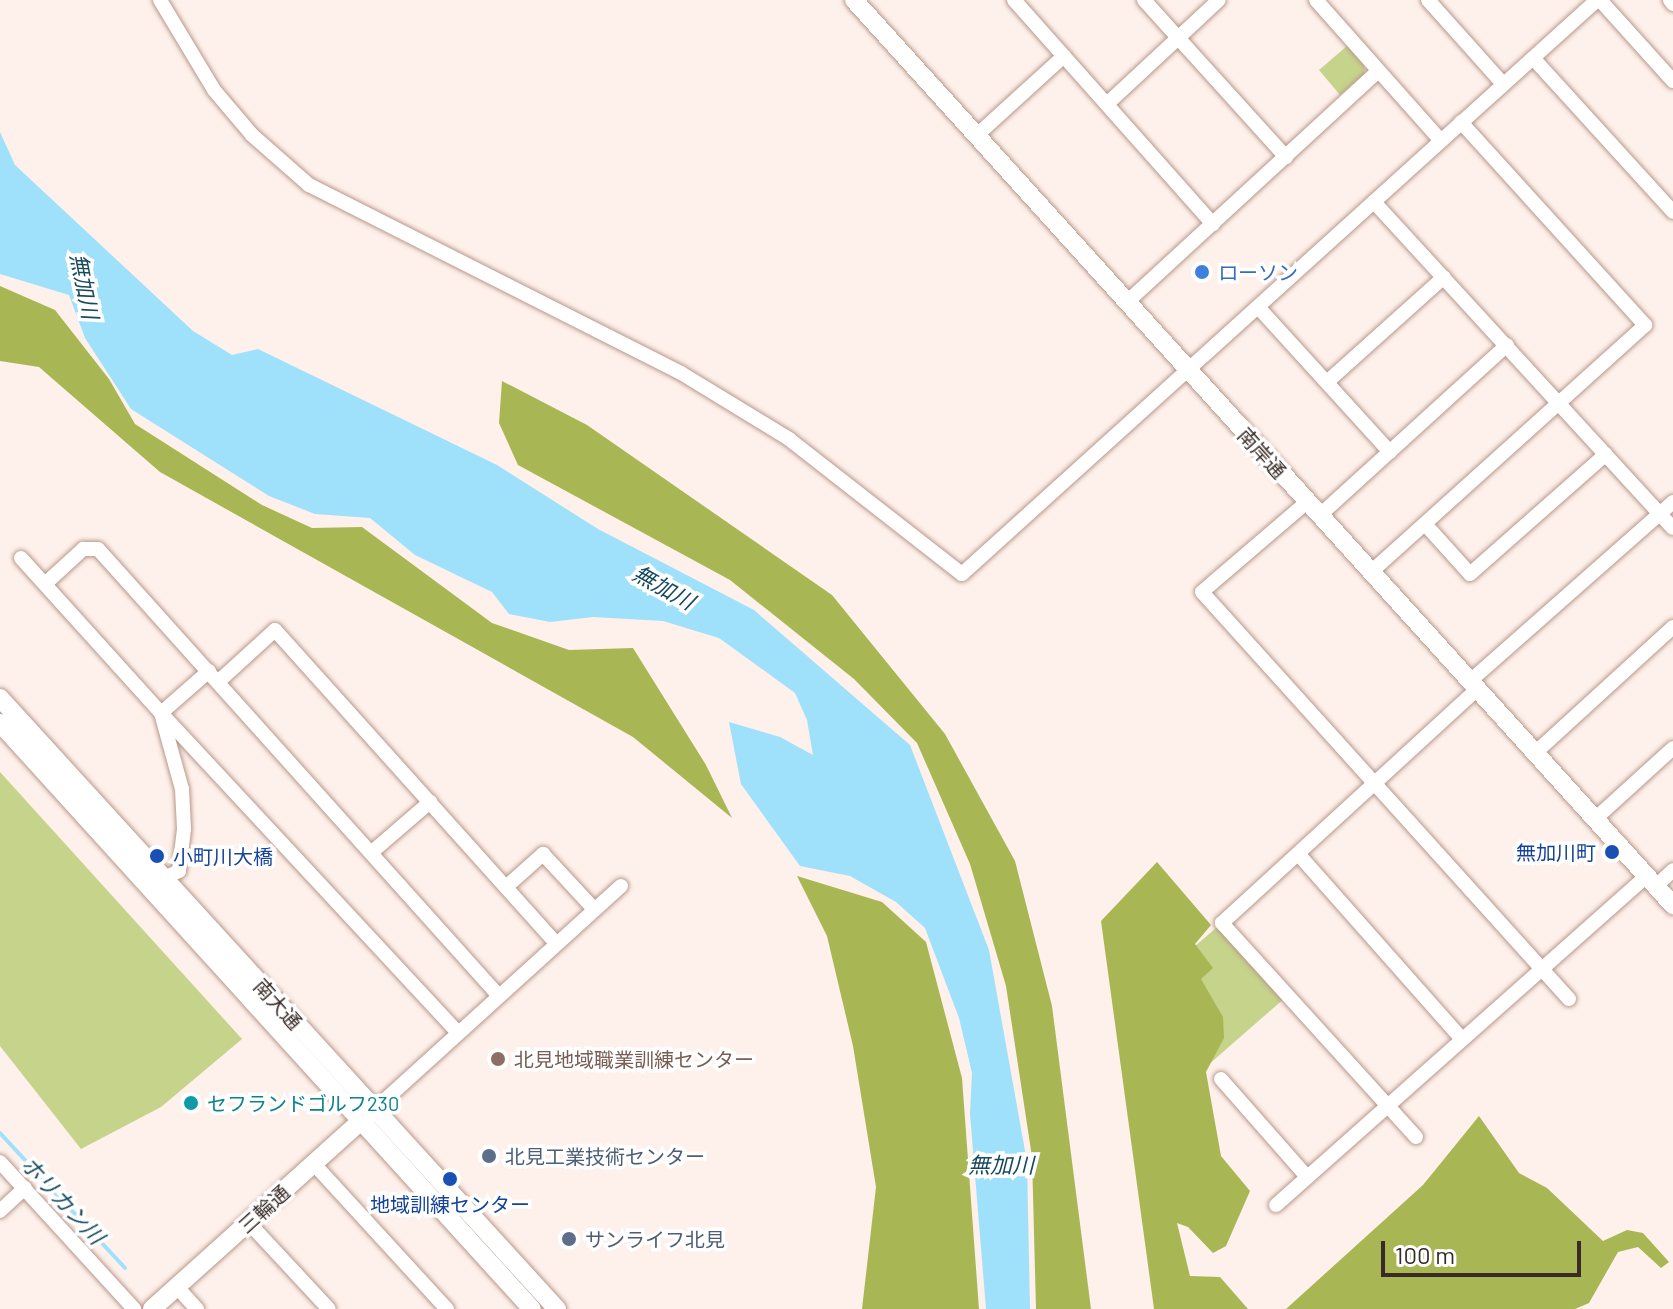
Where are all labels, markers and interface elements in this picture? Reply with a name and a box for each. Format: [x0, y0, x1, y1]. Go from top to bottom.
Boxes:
water label: 無加川 [66, 251, 104, 321]
place label: ローソン [1218, 260, 1298, 284]
marker: ローソン [1193, 263, 1211, 281]
street label: 南岸通 [1233, 423, 1291, 483]
water label: 無加川 [629, 559, 699, 615]
place label: 無加川町 [1516, 840, 1596, 864]
marker: 無加川町 [1603, 843, 1621, 861]
place label: 小町川大橋 [173, 844, 273, 868]
marker: 小町川大橋 [148, 847, 166, 865]
street label: 南大通 [249, 974, 307, 1034]
place label: 北見地域職業訓練センター [514, 1047, 754, 1071]
marker: 北見地域職業訓練センター [489, 1050, 507, 1068]
place label: セフランドゴルフ230 [207, 1091, 399, 1115]
marker: セフランドゴルフ230 [182, 1094, 200, 1112]
place label: 北見工業技術センター [505, 1144, 705, 1168]
marker: 北見工業技術センター [480, 1147, 498, 1165]
water label: ホリカン川 [16, 1151, 110, 1249]
water label: 無加川 [968, 1152, 1034, 1178]
marker: 地域訓練センター [441, 1170, 459, 1188]
street label: 三輪通 [234, 1180, 294, 1238]
place label: 地域訓練センター [370, 1192, 530, 1216]
scale bar [1385, 1225, 1585, 1275]
place label: サンライフ北見 [585, 1227, 725, 1251]
marker: サンライフ北見 [560, 1230, 578, 1248]
text: 100 m [1395, 1240, 1455, 1269]

